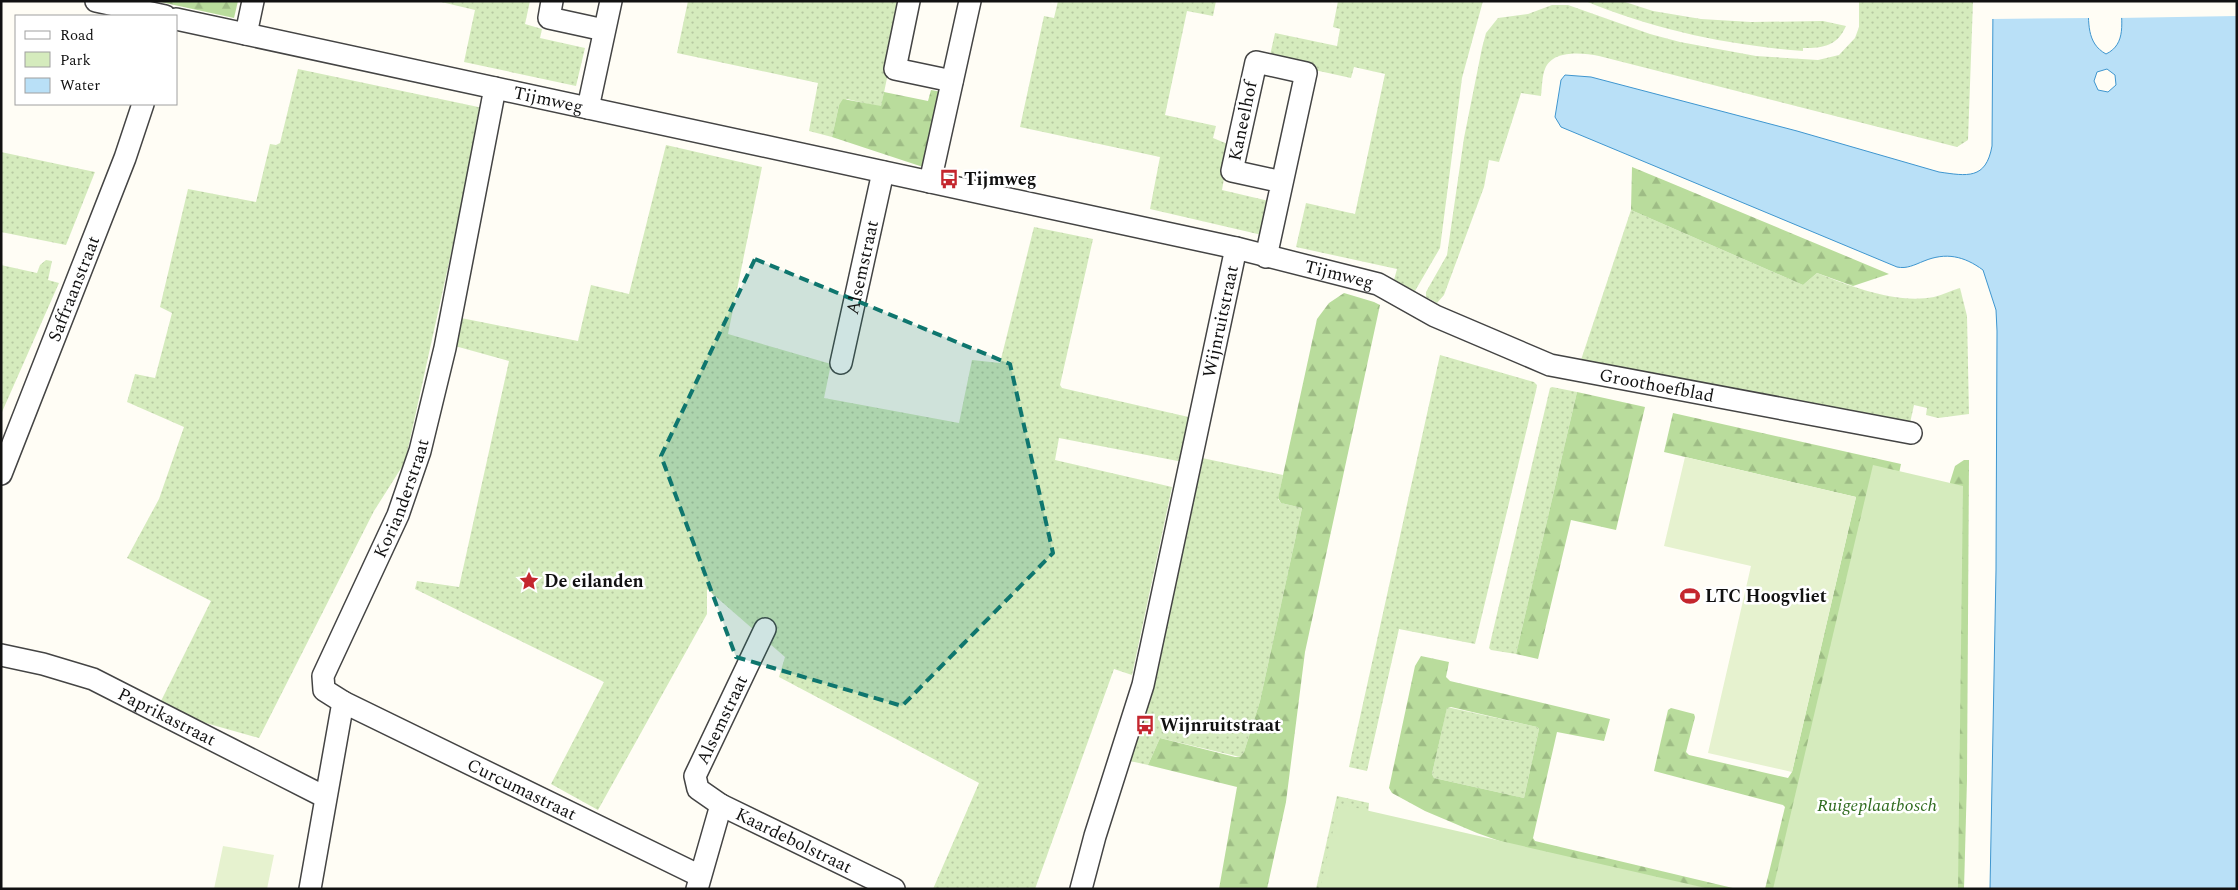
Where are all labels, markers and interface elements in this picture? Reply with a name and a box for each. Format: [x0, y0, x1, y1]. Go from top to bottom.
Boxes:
legend [15, 15, 178, 105]
text: Road [60, 24, 94, 47]
text: Park [60, 49, 91, 72]
text: Water [60, 74, 100, 97]
street label: Kaneelhof [1221, 77, 1265, 163]
street label: Tijmweg [511, 79, 586, 120]
place label: Tijmweg [964, 166, 1036, 193]
bus stop icon: Tijmweg [938, 168, 960, 190]
street label: Alsemstraat [839, 217, 886, 317]
street label: Saffraanstraat [41, 232, 107, 346]
street label: Tijmweg [1302, 252, 1377, 296]
street label: Wijnruitstraat [1195, 263, 1245, 380]
street label: Groothoefblad [1597, 361, 1716, 409]
street label: Korianderstraat [366, 436, 436, 562]
place label: De eilanden [544, 568, 644, 595]
place icon: De eilanden [518, 570, 540, 592]
place label: LTC Hoogvliet [1705, 583, 1827, 610]
sports icon: LTC Hoogvliet [1679, 585, 1701, 607]
street label: Alsemstraat [689, 671, 755, 769]
street label: Paprikastraat [113, 680, 221, 753]
place label: Wijnruitstraat [1160, 712, 1281, 739]
bus stop icon: Wijnruitstraat [1134, 714, 1156, 736]
street label: Curcumastraat [463, 751, 581, 827]
park label: Ruigeplaatbosch [1817, 792, 1937, 819]
street label: Kaardebolstraat [731, 801, 857, 880]

